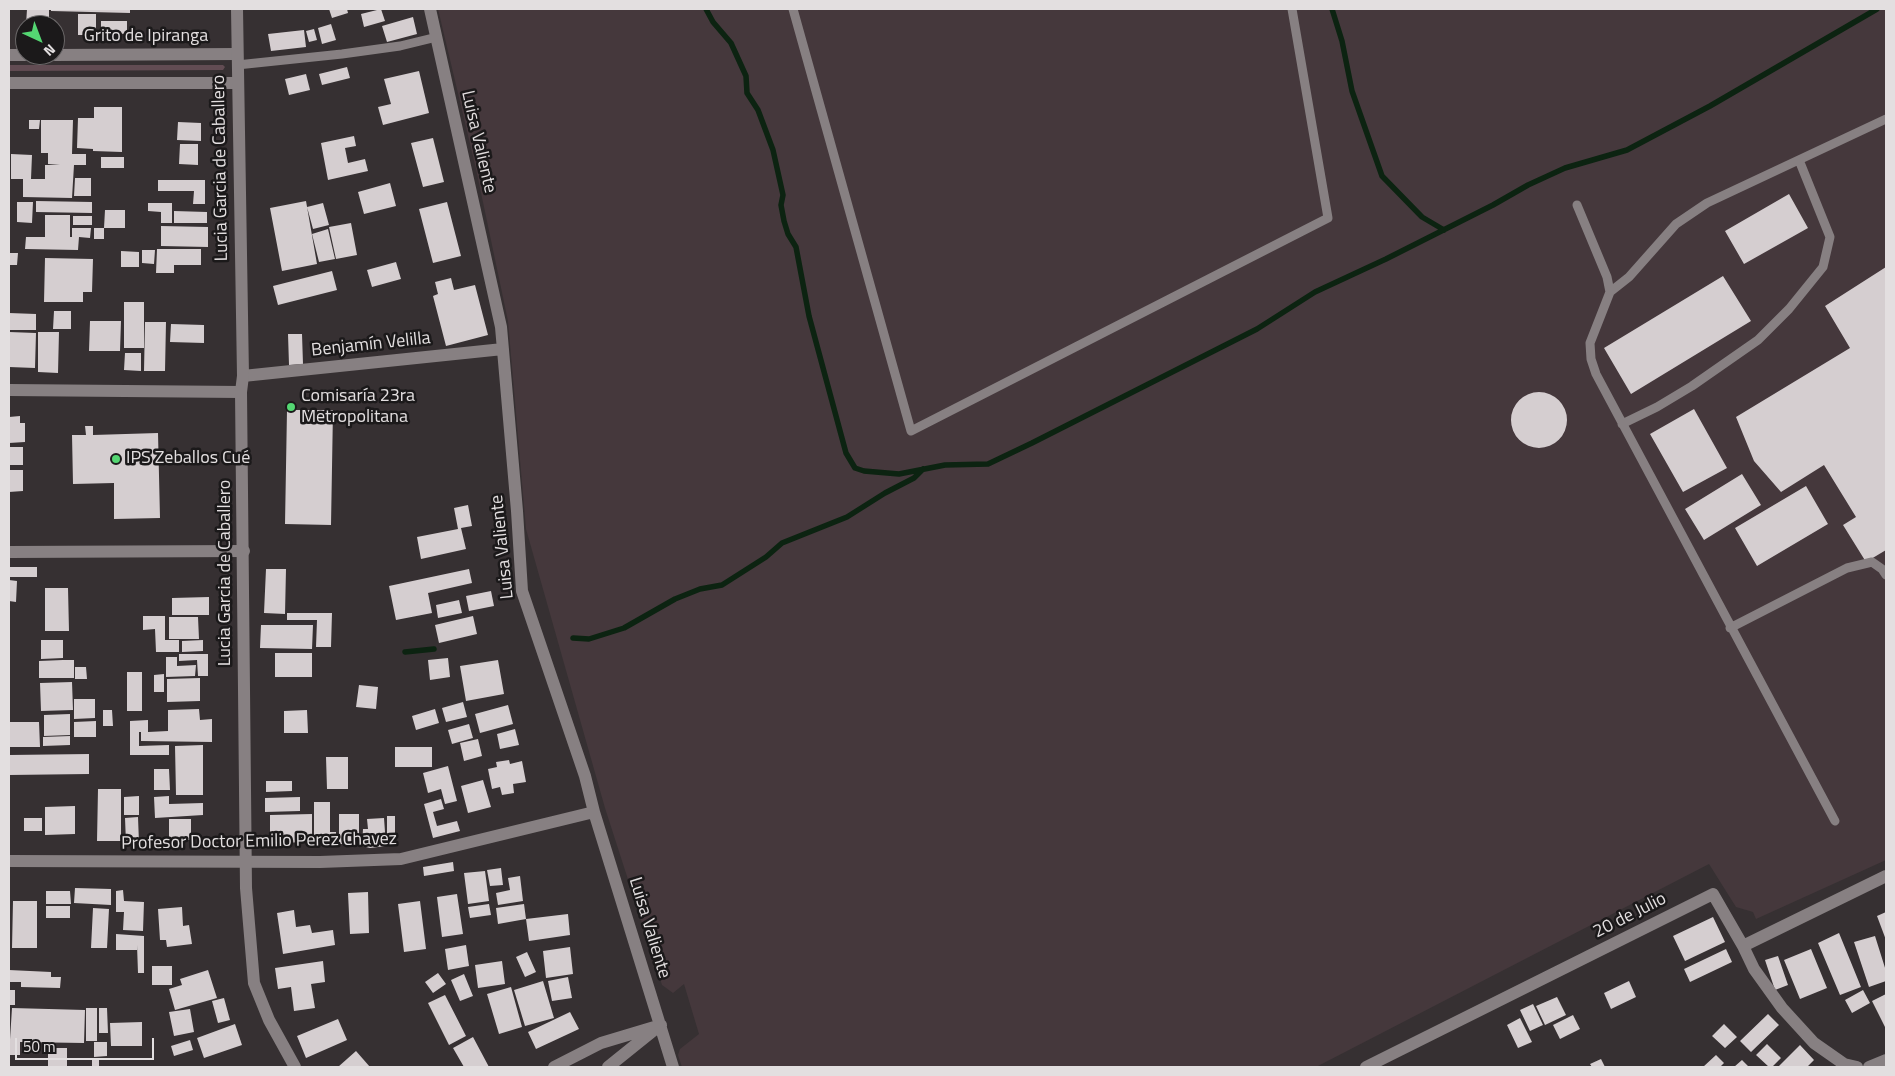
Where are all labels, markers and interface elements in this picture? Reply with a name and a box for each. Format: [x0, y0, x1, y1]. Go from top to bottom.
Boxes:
north arrow [15, 15, 65, 65]
street label: Grito de Ipiranga [84, 26, 208, 48]
text: N [39, 40, 61, 62]
street label: Lucia Garcia de Caballero [209, 75, 233, 261]
street label: Luisa Valiente [456, 89, 500, 195]
street label: Benjamín Velilla [310, 328, 432, 362]
place label: Comisaría 23ra Metropolitana [301, 386, 415, 428]
marker: Comisaría 23ra Metropolitana [285, 401, 297, 413]
place label: IPS Zeballos Cué [126, 448, 250, 470]
marker: IPS Zeballos Cué [110, 453, 122, 465]
street label: Lucia Garcia de Caballero [215, 480, 237, 666]
street label: Luisa Valiente [487, 494, 519, 600]
street label: Profesor Doctor Emilio Perez Chavez [121, 829, 397, 855]
street label: Luisa Valiente [623, 875, 675, 981]
street label: 20 de Julio [1590, 888, 1670, 944]
scale bar [18, 1028, 156, 1060]
text: 50 m [23, 1035, 56, 1058]

